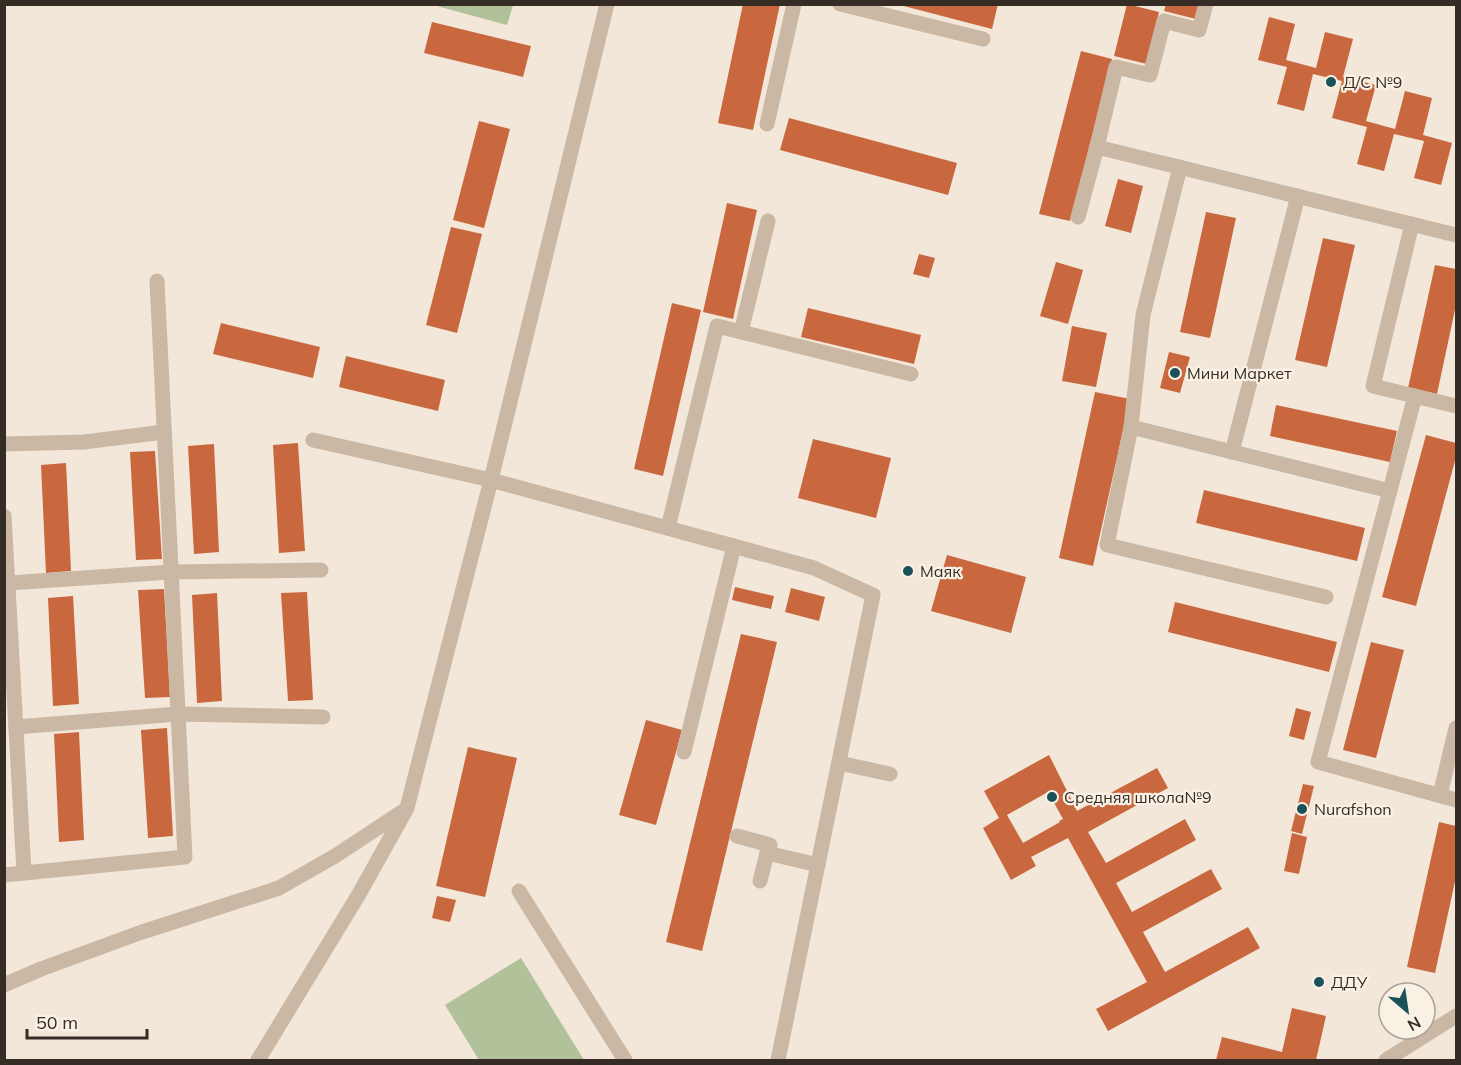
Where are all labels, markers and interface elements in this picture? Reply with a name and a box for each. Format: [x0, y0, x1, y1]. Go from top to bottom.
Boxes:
place label: Д/С №9 [1343, 72, 1402, 92]
marker: Д/С №9 [1324, 75, 1338, 89]
place label: Мини Маркет [1187, 363, 1292, 383]
marker: Мини Маркет [1168, 366, 1182, 380]
place label: Маяк [920, 561, 961, 581]
marker: Маяк [901, 564, 915, 578]
place label: Средняя школа№9 [1064, 787, 1212, 807]
marker: Средняя школа№9 [1045, 790, 1059, 804]
place label: Nurafshon [1314, 799, 1392, 819]
marker: Nurafshon [1295, 802, 1309, 816]
place label: ДДУ [1331, 972, 1368, 992]
marker: ДДУ [1312, 975, 1326, 989]
north arrow [1377, 981, 1437, 1041]
scale bar [27, 1002, 147, 1040]
text: 50 m [36, 1011, 78, 1034]
text: N [1404, 1012, 1424, 1036]

